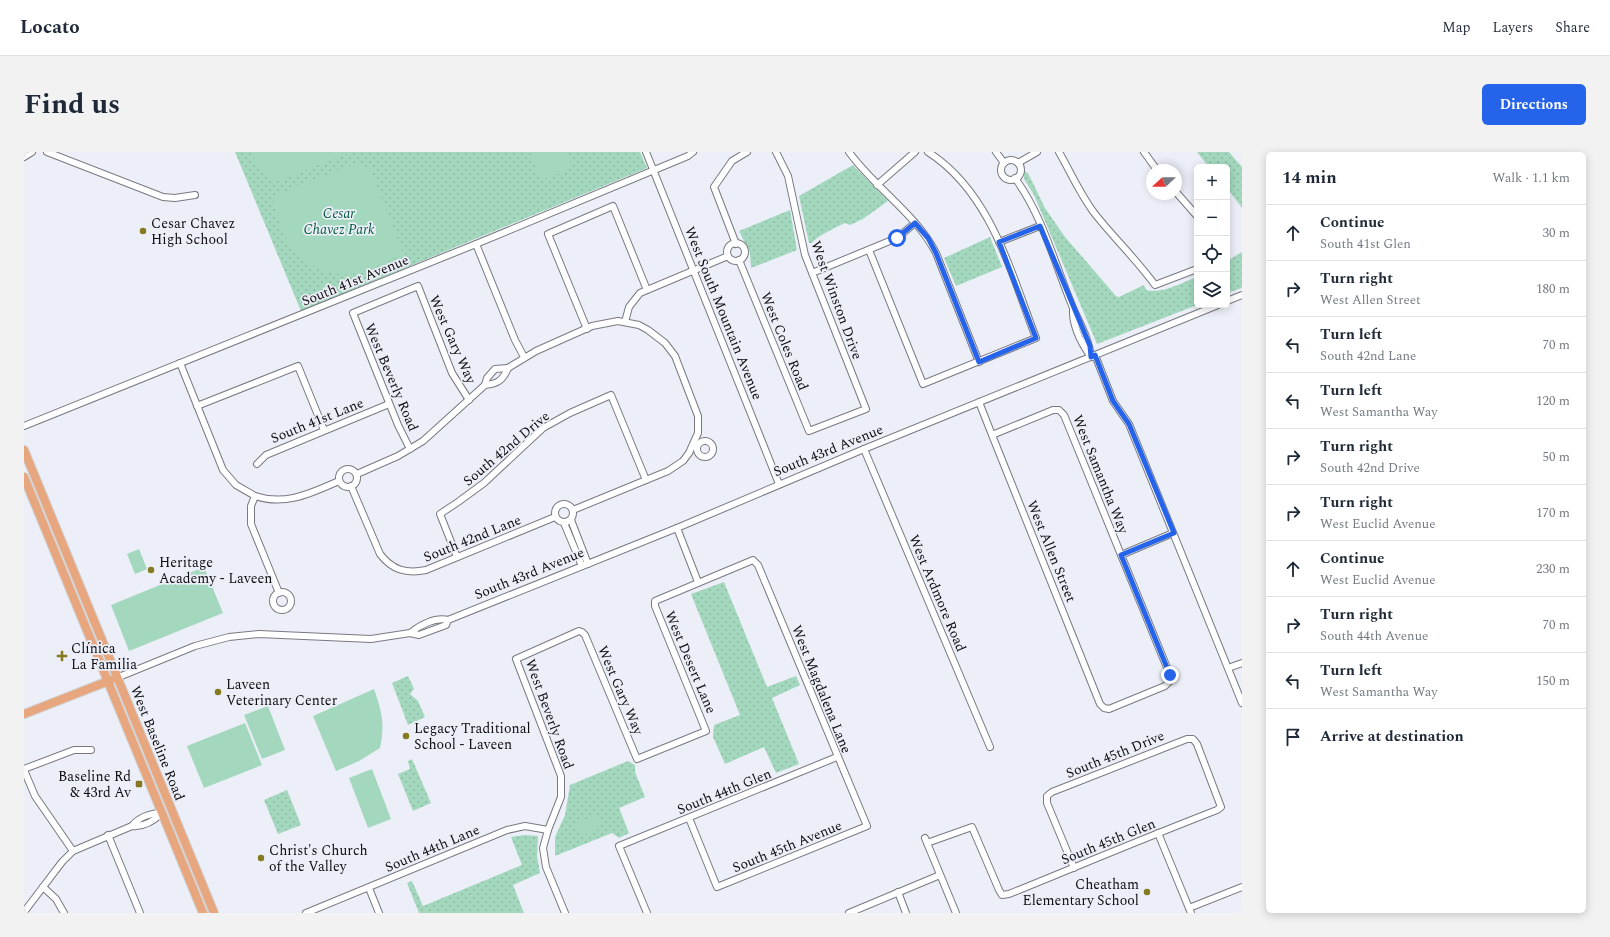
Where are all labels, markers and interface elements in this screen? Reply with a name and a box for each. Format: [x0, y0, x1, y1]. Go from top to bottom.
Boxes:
text: Locato [20, 13, 80, 42]
text: Map [1442, 17, 1471, 38]
text: Layers [1493, 17, 1533, 38]
text: Share [1555, 17, 1590, 38]
text: Find us [24, 83, 120, 126]
button: Directions [1482, 84, 1586, 125]
north arrow [1146, 164, 1182, 200]
map controls [1194, 164, 1230, 308]
button: + [1194, 164, 1230, 200]
text: 14 min [1282, 165, 1337, 191]
text: Walk · 1.1 km [1492, 168, 1570, 188]
button: − [1194, 200, 1230, 236]
park label: Cesar Chavez Park [303, 203, 375, 240]
text: Continue [1320, 211, 1385, 234]
place label: Cesar Chavez High School [151, 213, 235, 250]
icon: ahead [1282, 222, 1304, 244]
street label: West South Mountain Avenue [679, 223, 768, 403]
text: 30 m [1543, 223, 1570, 243]
marker: Cesar Chavez High School [138, 226, 148, 236]
route start [888, 229, 906, 247]
text: South 41st Glen [1320, 234, 1411, 254]
button: locate [1194, 236, 1230, 272]
street label: West Winston Drive [805, 238, 868, 363]
street label: South 41st Avenue [298, 249, 412, 312]
text: Turn right [1320, 267, 1393, 290]
button: layers [1194, 272, 1230, 308]
icon: right [1282, 278, 1304, 300]
text: 180 m [1536, 279, 1570, 299]
street label: West Coles Road [755, 289, 814, 394]
text: West Allen Street [1320, 290, 1421, 310]
street label: West Gary Way [424, 292, 482, 388]
street label: West Beverly Road [359, 320, 424, 435]
text: Turn left [1320, 323, 1382, 346]
icon: left [1282, 334, 1304, 356]
text: 70 m [1543, 335, 1570, 355]
text: South 42nd Lane [1320, 346, 1416, 366]
text: Turn left [1320, 379, 1382, 402]
icon: left [1282, 390, 1304, 412]
text: 120 m [1536, 391, 1570, 411]
street label: South 41st Lane [267, 392, 367, 449]
text: West Samantha Way [1320, 402, 1437, 422]
street label: South 42nd Drive [458, 406, 554, 491]
street label: West Samantha Way [1067, 412, 1134, 538]
street label: South 43rd Avenue [770, 419, 886, 482]
text: Turn right [1320, 435, 1393, 458]
icon: right [1282, 446, 1304, 468]
text: 50 m [1543, 447, 1570, 467]
text: South 42nd Drive [1320, 458, 1420, 478]
text: Turn right [1320, 491, 1393, 514]
street label: West Allen Street [1022, 497, 1082, 605]
icon: right [1282, 502, 1304, 524]
text: 170 m [1536, 503, 1570, 523]
street label: South 42nd Lane [420, 509, 524, 568]
text: West Euclid Avenue [1320, 514, 1435, 534]
street label: West Ardmore Road [903, 531, 972, 655]
street label: South 43rd Avenue [471, 542, 587, 605]
text: Continue [1320, 547, 1385, 570]
place label: Heritage Academy - Laveen [159, 552, 272, 589]
icon: ahead [1282, 558, 1304, 580]
text: 230 m [1536, 559, 1570, 579]
marker: Heritage Academy - Laveen [146, 565, 156, 575]
text: West Euclid Avenue [1320, 570, 1435, 590]
text: Turn right [1320, 603, 1393, 626]
street label: West Desert Lane [659, 608, 722, 717]
icon: right [1282, 614, 1304, 636]
text: 70 m [1543, 615, 1570, 635]
street label: West Magdalena Lane [786, 622, 857, 757]
text: South 44th Avenue [1320, 626, 1428, 646]
place label: Clínica La Familia [71, 638, 137, 675]
street label: West Gary Way [592, 642, 649, 739]
marker: Clínica La Familia [56, 650, 68, 662]
street label: West Beverly Road [520, 656, 579, 772]
text: Turn left [1320, 659, 1382, 682]
route end [1161, 666, 1179, 684]
icon: left [1282, 670, 1304, 692]
text: 150 m [1536, 671, 1570, 691]
place label: Laveen Veterinary Center [226, 674, 338, 711]
text: West Samantha Way [1320, 682, 1437, 702]
street label: West Baseline Road [125, 683, 190, 804]
marker: Laveen Veterinary Center [213, 687, 223, 697]
place label: Legacy Traditional School - Laveen [414, 718, 531, 755]
street label: South 45th Drive [1063, 725, 1168, 784]
text: Arrive at destination [1320, 725, 1464, 748]
icon: arrive [1282, 726, 1304, 748]
marker: Legacy Traditional School - Laveen [401, 731, 411, 741]
street label: South 44th Glen [674, 763, 775, 820]
place label: Baseline Rd & 43rd Av [58, 766, 132, 803]
marker: Baseline Rd & 43rd Av [134, 779, 144, 789]
street label: South 45th Glen [1058, 813, 1159, 870]
street label: South 45th Avenue [729, 815, 845, 878]
street label: South 44th Lane [382, 819, 483, 878]
place label: Christ's Church of the Valley [269, 840, 368, 877]
marker: Christ's Church of the Valley [256, 853, 266, 863]
place label: Cheatham Elementary School [1023, 874, 1139, 911]
marker: Cheatham Elementary School [1142, 887, 1152, 897]

